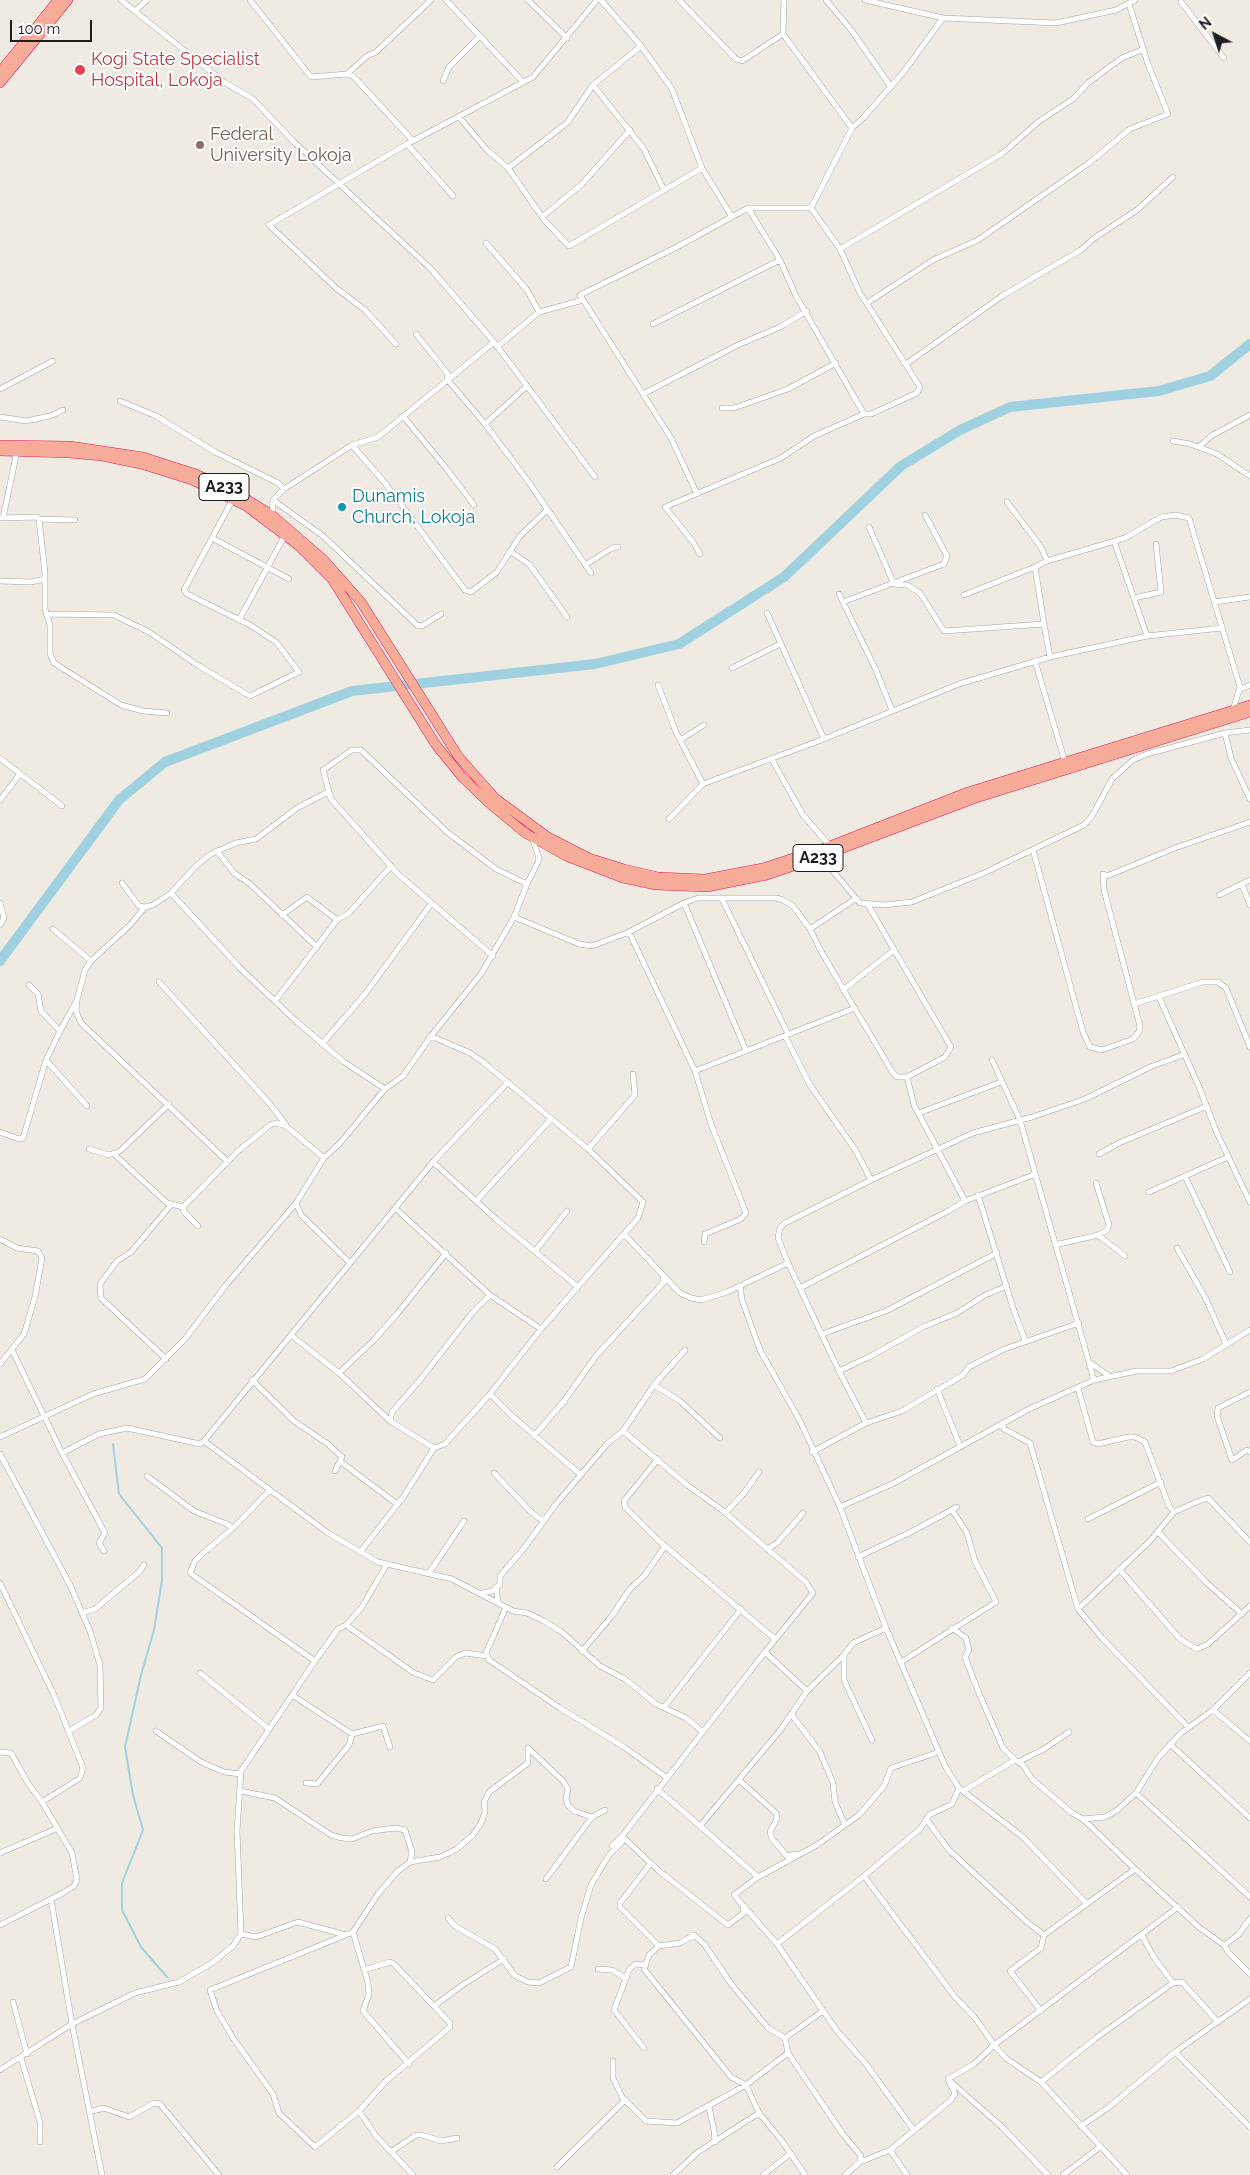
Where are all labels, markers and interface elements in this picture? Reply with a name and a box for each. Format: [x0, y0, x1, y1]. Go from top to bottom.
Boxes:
scale bar [12, 10, 95, 42]
north arrow [1190, 10, 1240, 60]
text: N [1196, 14, 1215, 33]
text: 100 m [18, 20, 60, 38]
place label: Kogi State Specialist Hospital, Lokoja [91, 49, 260, 92]
marker: Kogi State Specialist Hospital, Lokoja [73, 63, 87, 77]
place label: Federal University Lokoja [210, 124, 352, 166]
marker: Federal University Lokoja [194, 139, 206, 151]
road number: A233 [199, 474, 249, 501]
place label: Dunamis Church, Lokoja [352, 486, 475, 528]
marker: Dunamis Church, Lokoja [336, 501, 348, 513]
road number: A233 [793, 844, 843, 871]

